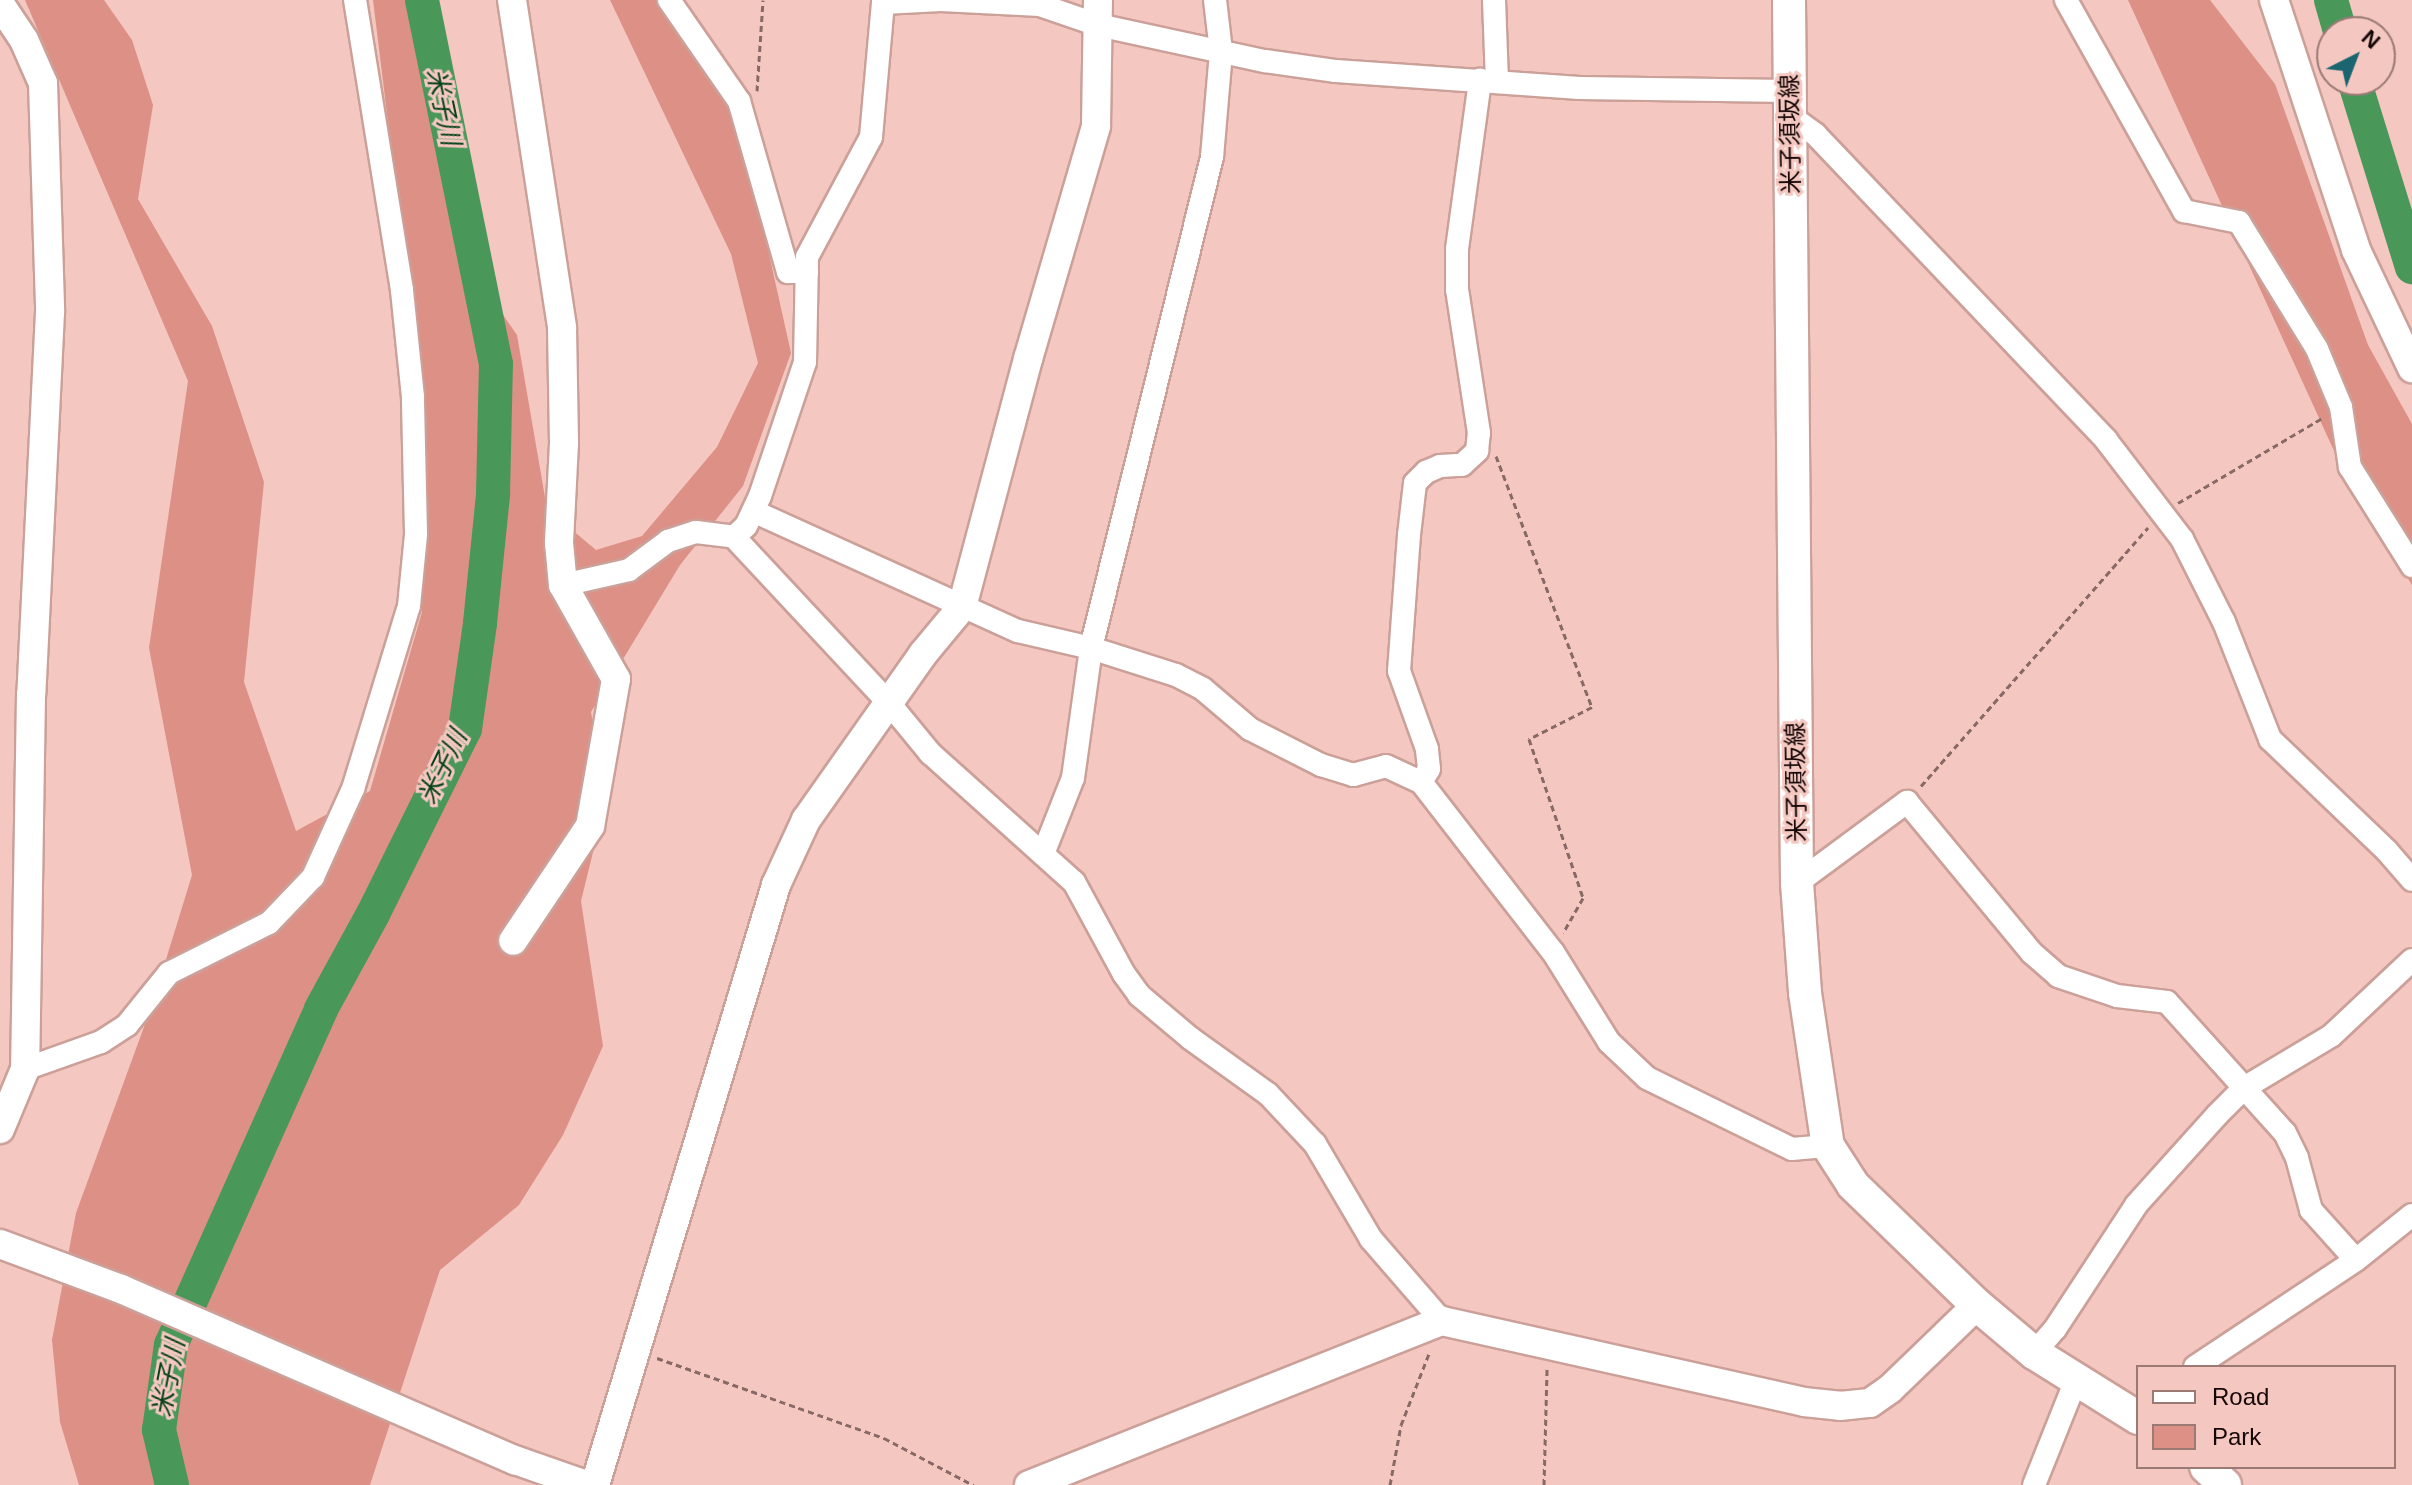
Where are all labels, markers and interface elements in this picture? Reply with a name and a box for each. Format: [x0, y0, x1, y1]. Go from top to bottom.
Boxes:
north arrow [2316, 16, 2396, 96]
text: N [2357, 25, 2385, 54]
water label: 米子川 [420, 66, 466, 148]
street label: 米子須坂線 [1775, 74, 1805, 194]
street label: 米子須坂線 [1781, 722, 1811, 842]
water label: 米子川 [412, 725, 474, 809]
water label: 米子川 [146, 1337, 192, 1419]
legend [2136, 1365, 2396, 1469]
text: Road [2212, 1383, 2269, 1410]
text: Park [2212, 1423, 2261, 1450]

